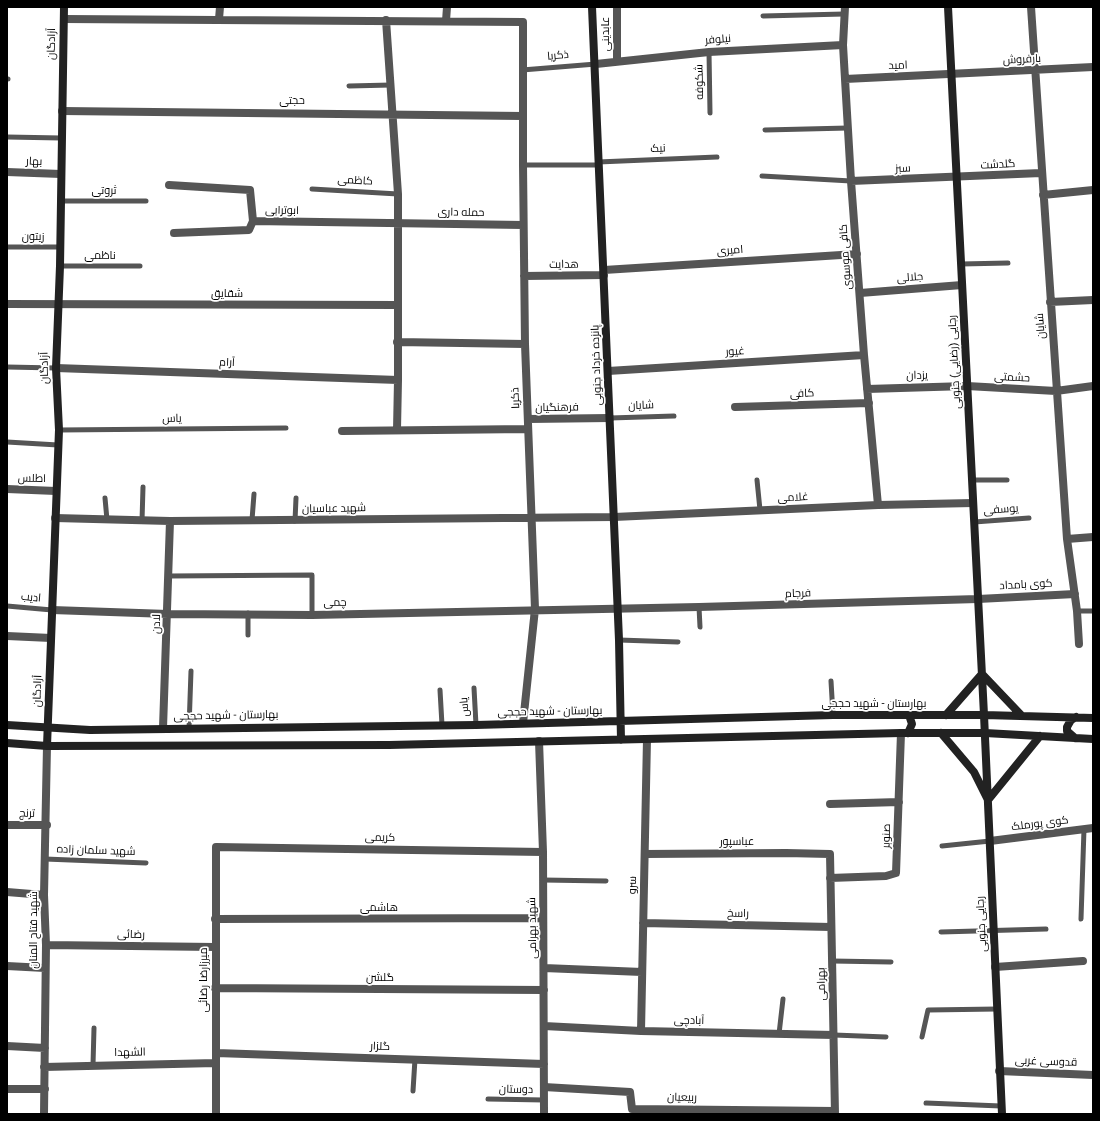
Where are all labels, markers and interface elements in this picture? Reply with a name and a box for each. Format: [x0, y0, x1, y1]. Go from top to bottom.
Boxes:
street label: عابدینی [599, 17, 613, 51]
street label: آزادگان [45, 28, 59, 60]
street label: نیلوفر [705, 33, 731, 47]
street label: ذکریا [547, 48, 569, 64]
street label: بارفروش [1002, 52, 1042, 68]
street label: امید [888, 59, 908, 73]
street label: شکوفه [693, 64, 707, 100]
street label: حجتی [279, 94, 305, 108]
street label: نیک [650, 142, 666, 156]
street label: بهار [26, 155, 42, 169]
street label: گلدشت [980, 157, 1016, 173]
street label: سبز [895, 162, 911, 176]
street label: کاظمی [337, 173, 373, 189]
street label: ثروتی [92, 184, 116, 198]
street label: ابوترابی [265, 204, 299, 218]
street label: حمله داری [437, 206, 485, 220]
street label: کافی موسوی [837, 224, 855, 290]
street label: زیتون [22, 230, 44, 244]
street label: امیری [716, 243, 744, 259]
street label: ناظمی [84, 249, 116, 263]
street label: هدایت [549, 258, 579, 272]
street label: جلالی [896, 271, 924, 285]
street label: شقایق [211, 287, 243, 301]
street label: شایان [1034, 313, 1048, 339]
street label: رجایی (رضایی) جنوبی [946, 315, 964, 409]
street label: پانزده خرداد جنوبی [589, 324, 605, 406]
street label: غیور [725, 345, 745, 359]
street label: آزادگان [38, 352, 52, 384]
street label: آرام [219, 356, 235, 370]
street label: یزدان [906, 369, 928, 383]
street label: حشمتی [994, 370, 1030, 386]
street label: ذکریا [509, 387, 523, 409]
street label: کافی [790, 387, 814, 401]
street label: شایان [628, 399, 654, 413]
street label: فرهنگیان [535, 401, 579, 415]
street label: یاس [162, 412, 182, 426]
street label: اطلس [18, 472, 46, 486]
street label: غلامی [777, 491, 809, 505]
street label: شهید عباسیان [302, 502, 366, 516]
street label: یوسفی [983, 502, 1019, 518]
street label: کوی بامداد [999, 577, 1053, 593]
street label: فرجام [785, 587, 811, 601]
street label: ادیب [20, 591, 42, 605]
street label: چمی [323, 596, 347, 610]
street label: لادن [150, 614, 164, 634]
street label: آزادگان [31, 675, 45, 707]
street label: یاس [458, 697, 472, 717]
street label: بهارستان - شهید حججی [821, 697, 927, 711]
street label: بهارستان - شهید حججی [497, 704, 603, 720]
street label: بهارستان - شهید حججی [173, 708, 279, 724]
street label: ترنج [19, 807, 35, 821]
street label: کوی پورملک [1011, 814, 1069, 834]
street label: صنوبر [880, 823, 894, 849]
street label: کریمی [365, 831, 395, 845]
street label: عباسپور [720, 835, 754, 849]
street label: شهید سلمان زاده [56, 843, 136, 859]
street label: سرو [626, 876, 640, 894]
street label: شهید فتاح المنان [27, 891, 41, 969]
street label: رجایی جنوبی [974, 896, 990, 952]
street label: شهید بهرامی [526, 897, 540, 959]
street label: هاشمی [360, 901, 398, 915]
street label: راسخ [727, 907, 749, 921]
street label: رضائی [117, 928, 145, 942]
street label: میرزارضا رضائی [197, 947, 211, 1013]
street label: بهرامی [815, 967, 829, 1001]
street label: گلشن [366, 971, 394, 985]
street label: آبادچی [674, 1014, 704, 1028]
street label: گلزار [370, 1040, 390, 1054]
street label: الشهدا [114, 1046, 146, 1060]
street label: قدوسی غربی [1014, 1054, 1078, 1070]
street label: دوستان [499, 1083, 533, 1097]
street label: ربیعیان [667, 1091, 697, 1105]

